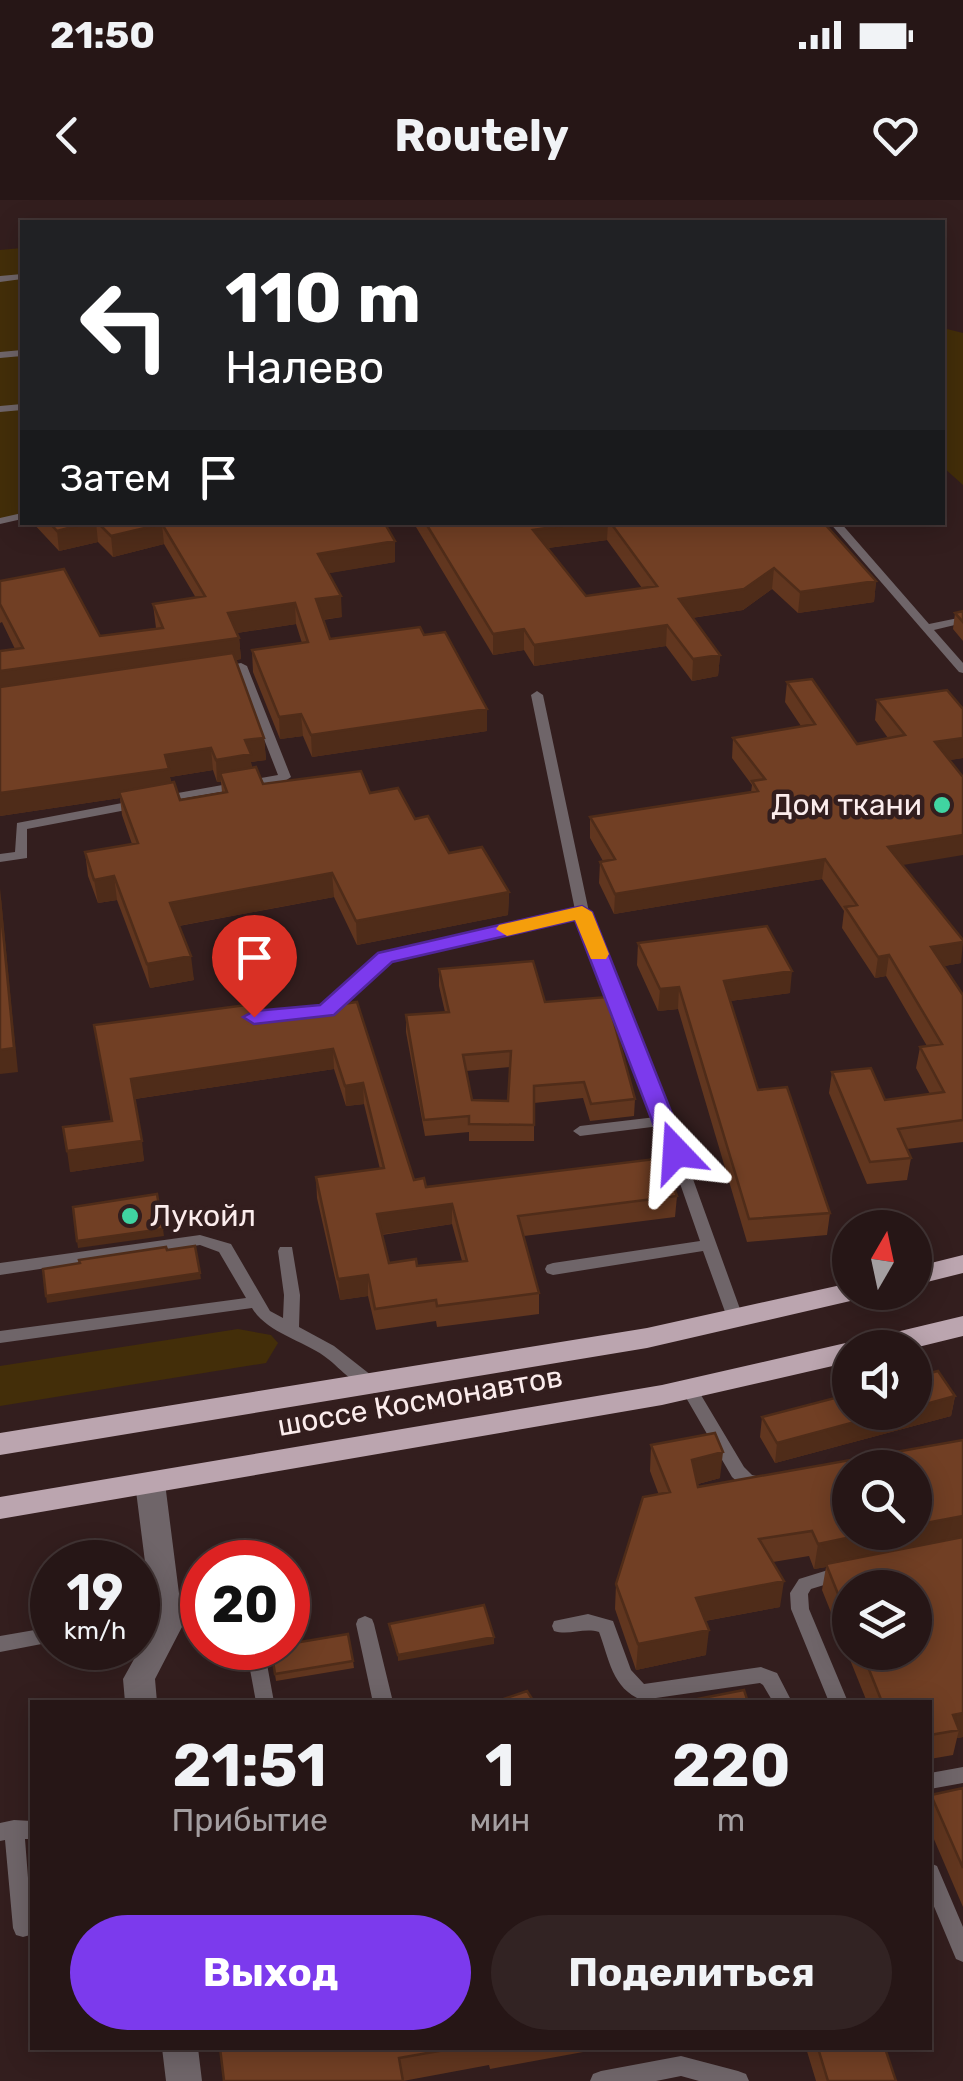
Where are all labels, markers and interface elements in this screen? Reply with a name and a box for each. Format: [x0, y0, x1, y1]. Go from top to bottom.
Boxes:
text: 21:50 [50, 12, 155, 58]
icon: back [40, 108, 95, 163]
icon: heart [868, 108, 923, 163]
text: Routely [394, 109, 569, 162]
text: 110 m [225, 257, 421, 340]
icon: left [60, 260, 190, 390]
text: Налево [225, 341, 384, 394]
icon: arrive [191, 450, 246, 505]
text: Затем [60, 455, 171, 501]
place label: Дом ткани [771, 787, 922, 823]
marker: Дом ткани [931, 794, 953, 816]
pin [212, 915, 297, 1018]
icon: arrive [227, 930, 282, 985]
position arrow [624, 1100, 728, 1204]
place label: Лукойл [150, 1198, 256, 1234]
marker: Лукойл [119, 1205, 141, 1227]
north arrow [832, 1210, 932, 1310]
map controls [832, 1210, 932, 1670]
button: sound [832, 1330, 932, 1430]
street label: шоссе Космонавтов [275, 1358, 565, 1444]
button: search [832, 1450, 932, 1550]
speed limit sign: 20 [180, 1540, 310, 1670]
text: 19 [67, 1563, 123, 1623]
button: layers [832, 1570, 932, 1670]
text: km/h [64, 1616, 126, 1645]
text: 21:51 [172, 1730, 327, 1801]
text: 1 [485, 1730, 515, 1801]
text: 220 [672, 1730, 790, 1801]
text: Прибытие [171, 1801, 328, 1839]
text: мин [469, 1801, 530, 1839]
text: m [717, 1801, 745, 1839]
button: Выход [70, 1915, 471, 2030]
button: Поделиться [491, 1915, 892, 2030]

